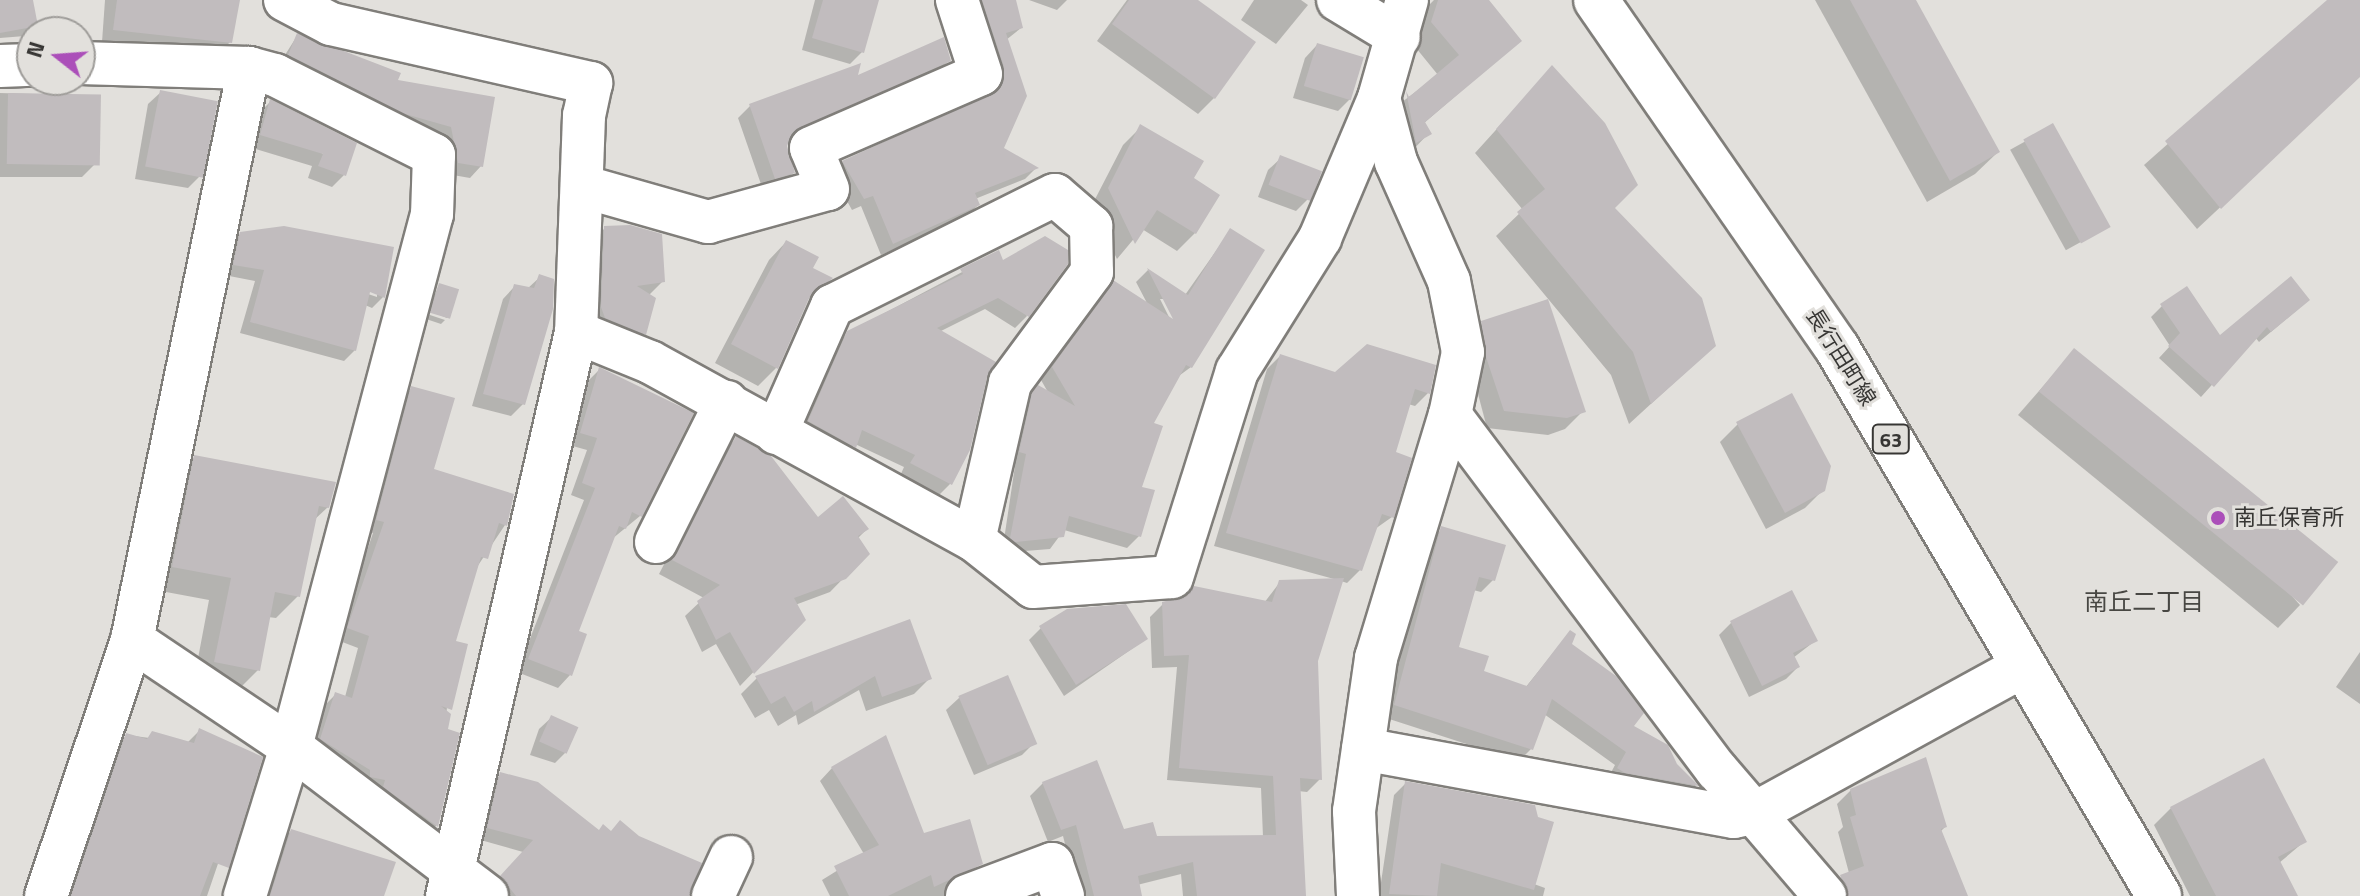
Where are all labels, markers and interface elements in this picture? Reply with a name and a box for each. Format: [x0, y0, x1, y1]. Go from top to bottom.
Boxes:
north arrow [16, 16, 96, 96]
text: N [16, 37, 53, 62]
street label: 長行田町線 [1801, 303, 1881, 411]
road number: 63 [1871, 423, 1911, 455]
place label: 南丘保育所 [2234, 505, 2344, 531]
marker: 南丘保育所 [2209, 509, 2227, 527]
district label: 南丘二丁目 [2084, 588, 2204, 616]

